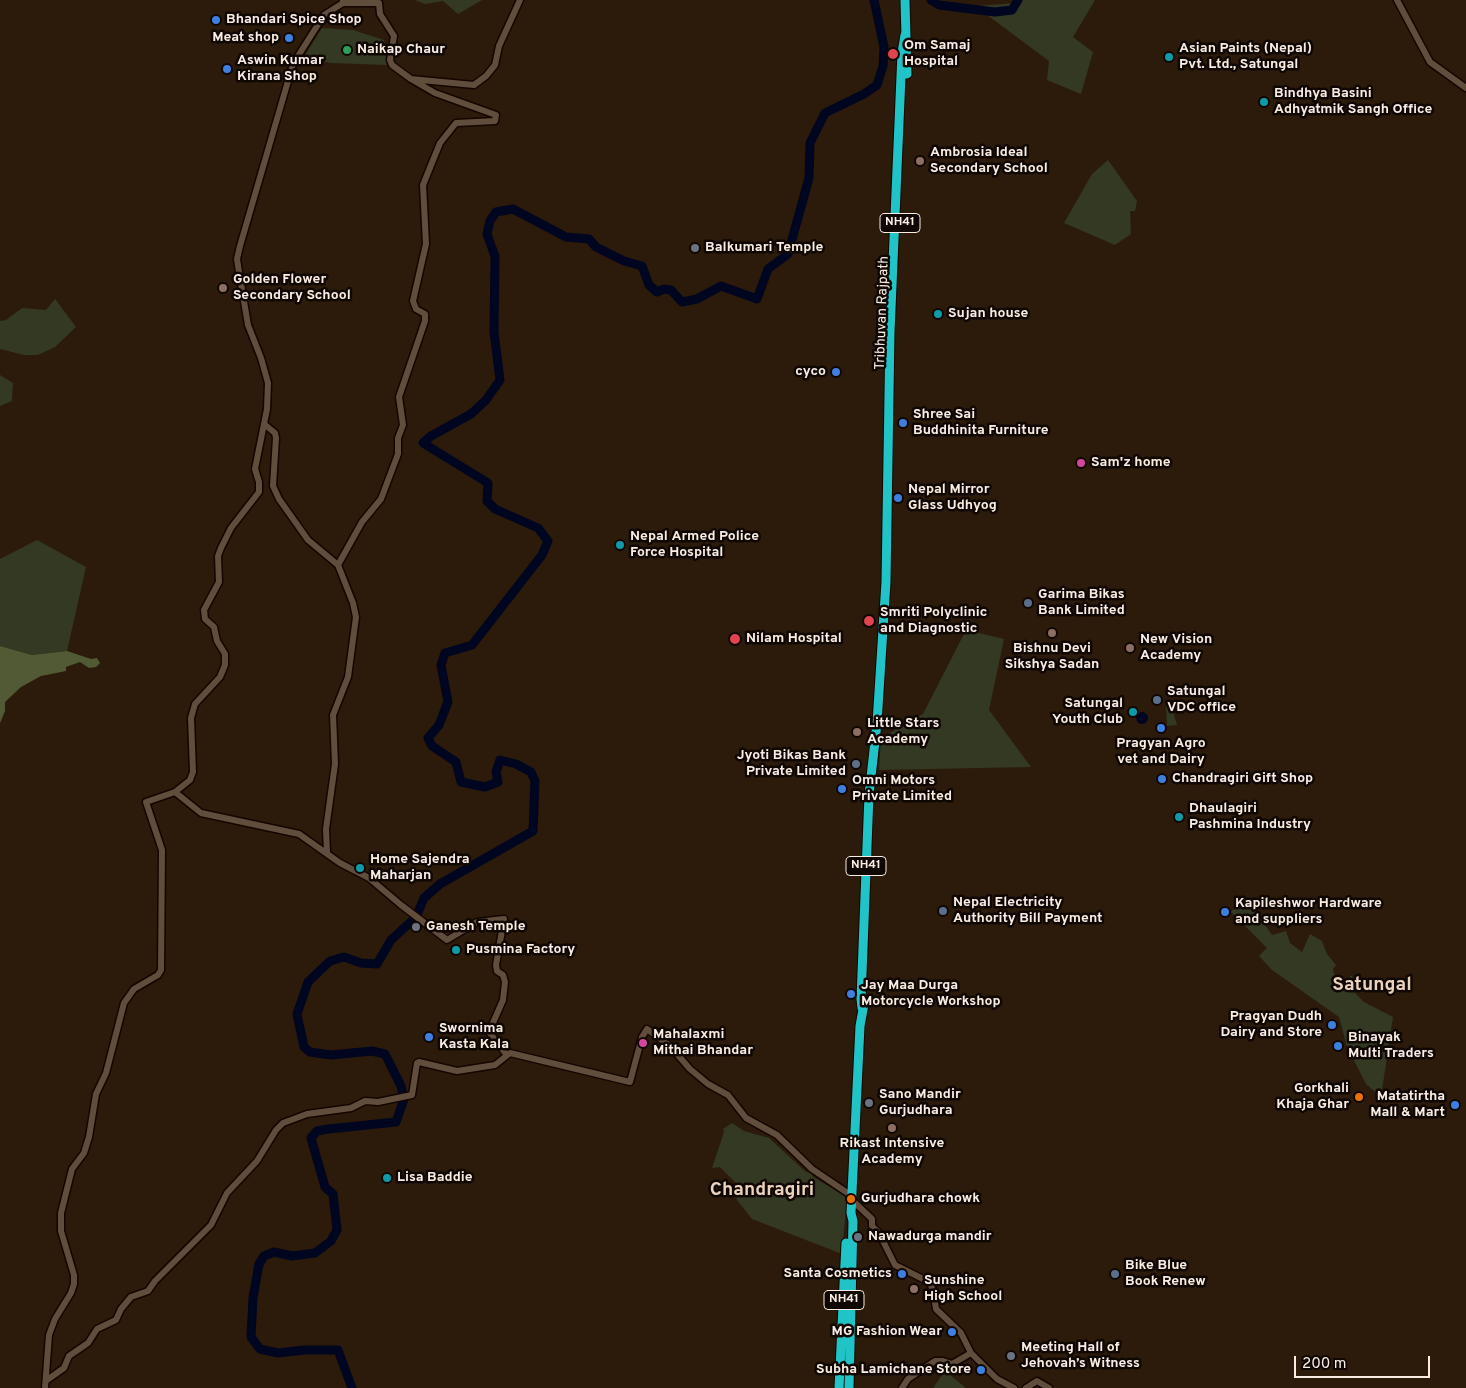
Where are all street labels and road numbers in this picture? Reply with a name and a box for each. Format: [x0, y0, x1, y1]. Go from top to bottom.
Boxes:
road number: NH41 [880, 214, 920, 232]
street label: Tribhuvan Rajpath [873, 256, 893, 370]
road number: NH41 [846, 856, 886, 876]
road number: NH41 [824, 1290, 864, 1310]

